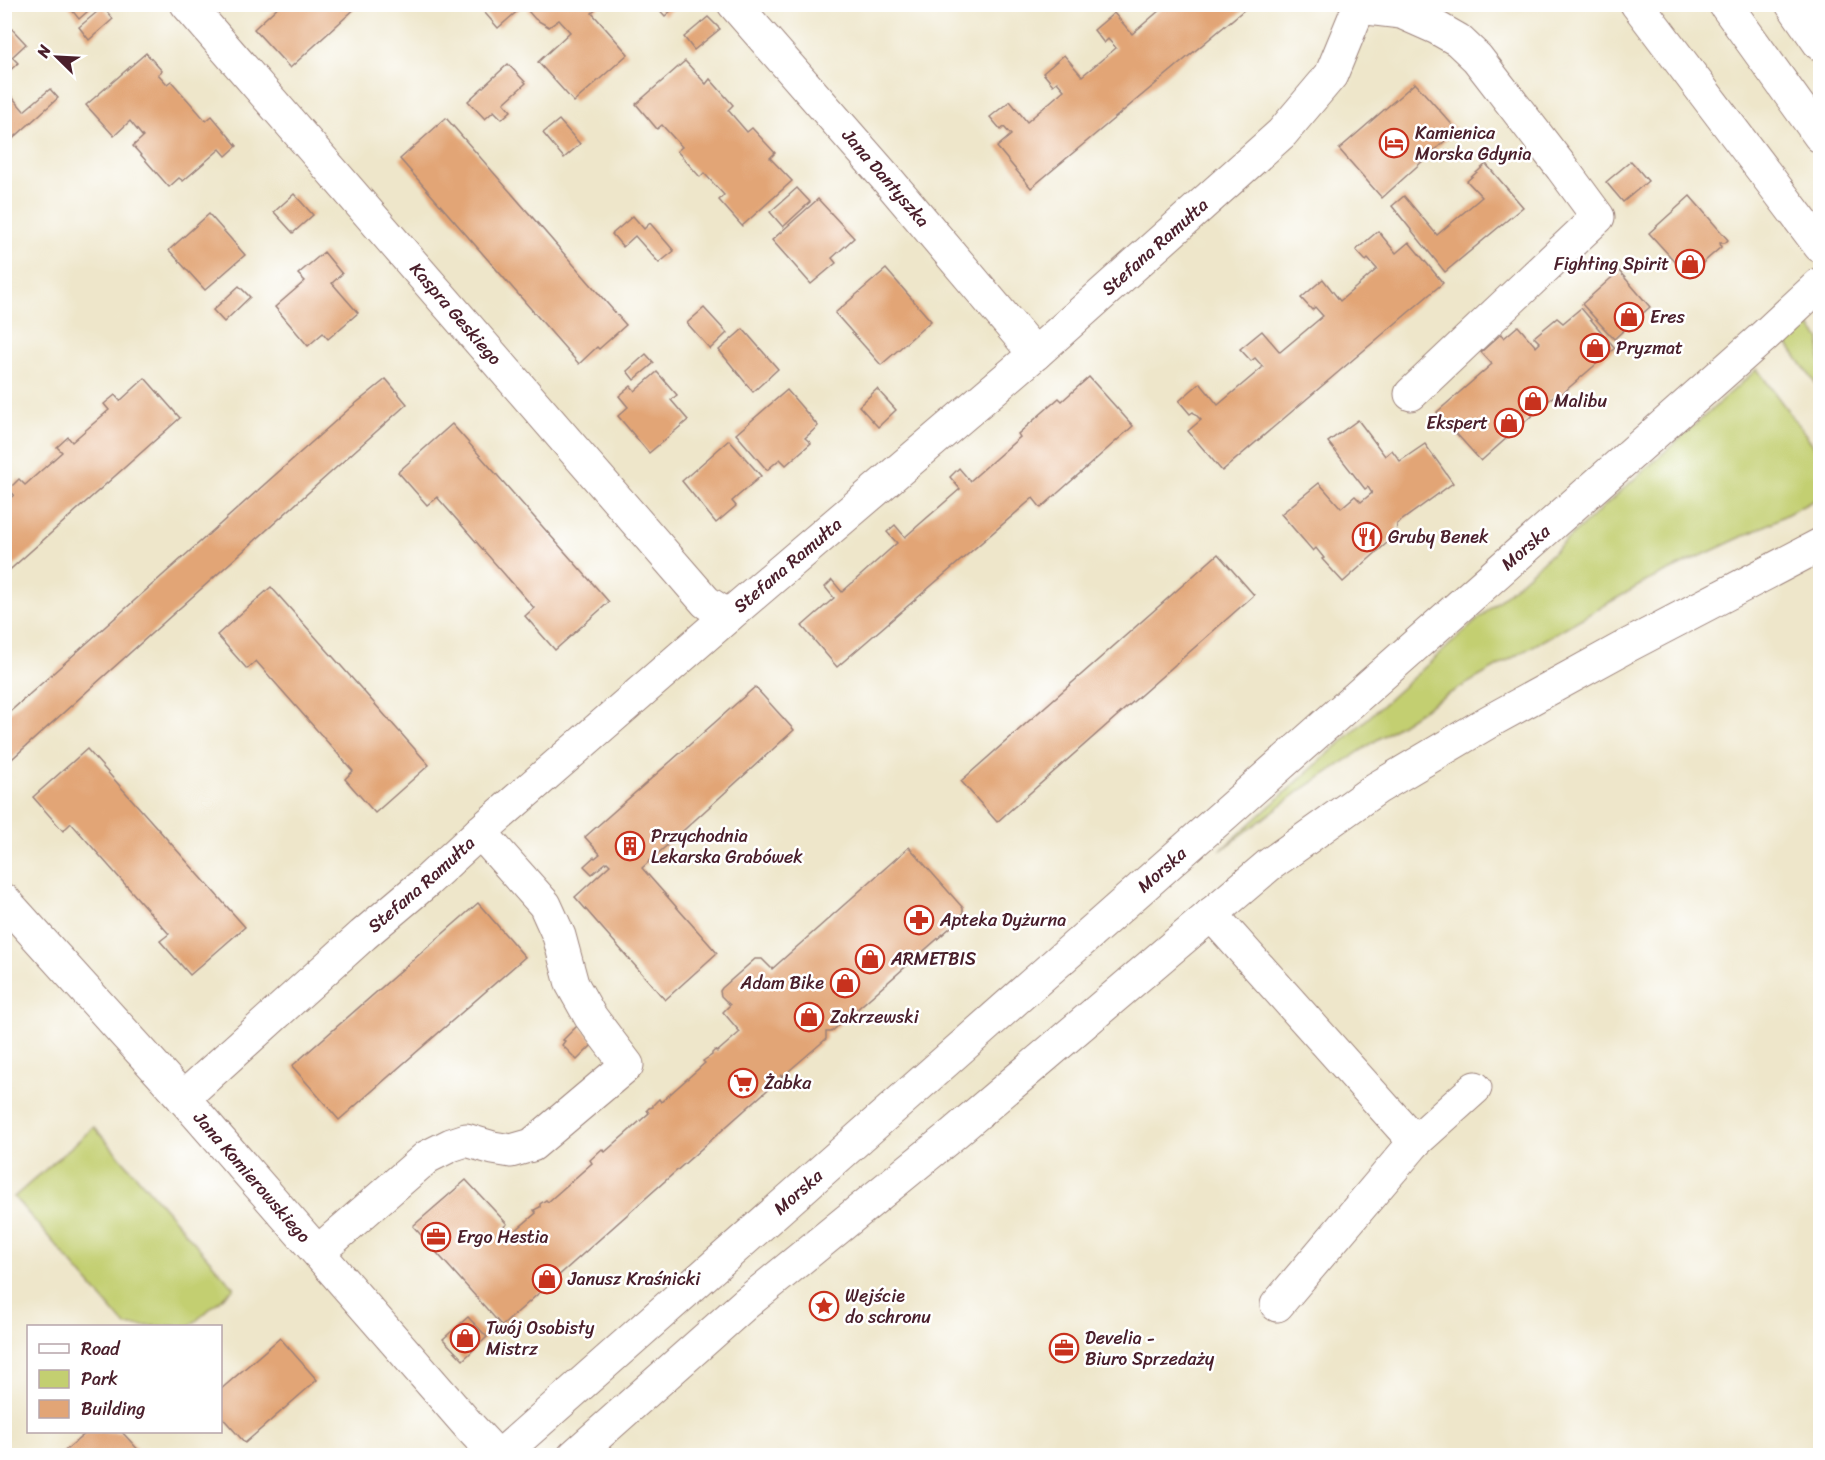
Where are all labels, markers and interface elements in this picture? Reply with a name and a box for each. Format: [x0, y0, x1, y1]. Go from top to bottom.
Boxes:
north arrow [27, 27, 87, 87]
text: N [28, 39, 60, 63]
place label: Kamienica Morska Gdynia [1415, 117, 1532, 170]
street label: Jana Dantyszka [833, 121, 938, 235]
hotel icon: Kamienica Morska Gdynia [1378, 127, 1410, 159]
street label: Stefana Ramułta [1094, 190, 1216, 304]
place label: Fighting Spirit [1554, 248, 1669, 280]
shop icon: Fighting Spirit [1674, 248, 1706, 280]
street label: Kaspra Geskiego [401, 254, 510, 373]
shop icon: Eres [1613, 301, 1645, 333]
place label: Eres [1650, 301, 1686, 333]
shop icon: Pryzmat [1579, 332, 1611, 364]
place label: Pryzmat [1616, 332, 1683, 364]
shop icon: Malibu [1517, 385, 1549, 417]
place label: Malibu [1554, 385, 1607, 417]
place label: Ekspert [1426, 407, 1488, 439]
shop icon: Ekspert [1493, 407, 1525, 439]
street label: Stefana Ramułta [726, 509, 849, 621]
street label: Morska [1493, 516, 1559, 579]
restaurant icon: Gruby Benek [1351, 521, 1383, 553]
place label: Gruby Benek [1388, 521, 1489, 553]
place label: Przychodnia Lekarska Grabówek [651, 820, 803, 873]
street label: Stefana Ramułta [360, 828, 483, 941]
building icon: Przychodnia Lekarska Grabówek [614, 830, 646, 862]
street label: Morska [1129, 838, 1195, 901]
pharmacy icon: Apteka Dyżurna [903, 904, 935, 936]
place label: Apteka Dyżurna [939, 904, 1066, 936]
shop icon: ARMETBIS [854, 943, 886, 975]
place label: ARMETBIS [890, 943, 976, 975]
place label: Adam Bike [740, 967, 824, 999]
shop icon: Adam Bike [829, 967, 861, 999]
shop icon: Zakrzewski [793, 1001, 825, 1033]
place label: Zakrzewski [830, 1001, 920, 1033]
supermarket icon: Żabka [727, 1067, 759, 1099]
place label: Żabka [764, 1067, 812, 1099]
street label: Jana Komierowskiego [185, 1103, 319, 1251]
street label: Morska [766, 1160, 831, 1223]
office icon: Ergo Hestia [420, 1221, 452, 1253]
place label: Ergo Hestia [457, 1221, 549, 1253]
shop icon: Janusz Kraśnicki [531, 1263, 563, 1295]
place label: Janusz Kraśnicki [567, 1263, 701, 1295]
place label: Wejście do schronu [845, 1280, 931, 1333]
place icon: Wejście do schronu [808, 1290, 840, 1322]
place label: Twój Osobisty Mistrz [486, 1312, 595, 1365]
shop icon: Twój Osobisty Mistrz [449, 1322, 481, 1354]
place label: Develia - Biuro Sprzedaży [1085, 1322, 1215, 1375]
legend [27, 1325, 222, 1433]
office icon: Develia - Biuro Sprzedaży [1048, 1332, 1080, 1364]
text: Road [81, 1333, 121, 1365]
text: Park [81, 1363, 118, 1395]
text: Building [81, 1393, 145, 1425]

